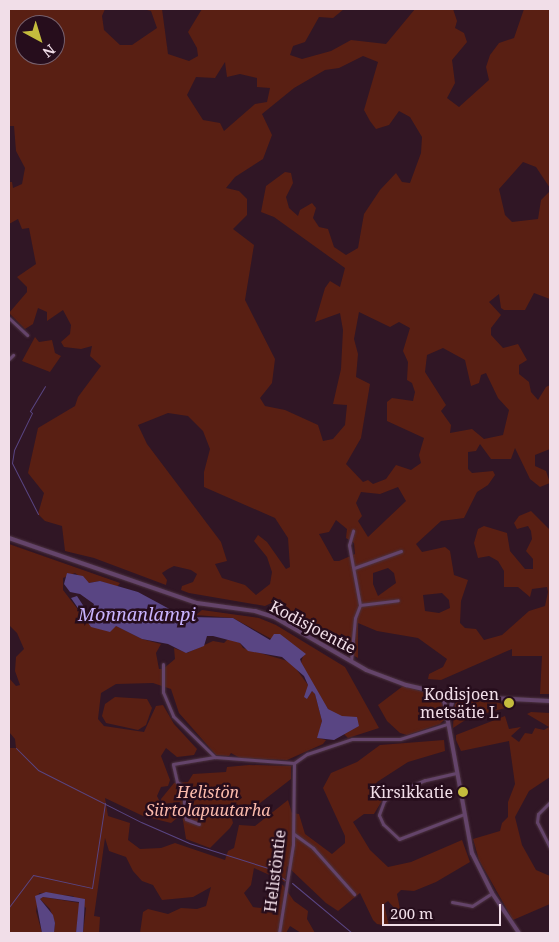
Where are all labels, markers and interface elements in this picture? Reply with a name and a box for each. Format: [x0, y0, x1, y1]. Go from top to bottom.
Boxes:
north arrow [15, 15, 65, 65]
text: N [39, 40, 59, 62]
street label: Kodisjoentie [267, 596, 359, 658]
water label: Monnanlampi [78, 603, 196, 625]
place label: Kodisjoen metsätie L [420, 684, 499, 722]
marker: Kodisjoen metsätie L [503, 697, 515, 709]
park label: Helistön Siirtolapuutarha [145, 782, 271, 820]
place label: Kirsikkatie [370, 782, 453, 802]
marker: Kirsikkatie [457, 786, 469, 798]
street label: Helistöntie [260, 829, 290, 913]
scale bar [384, 894, 503, 926]
text: 200 m [390, 903, 433, 923]

